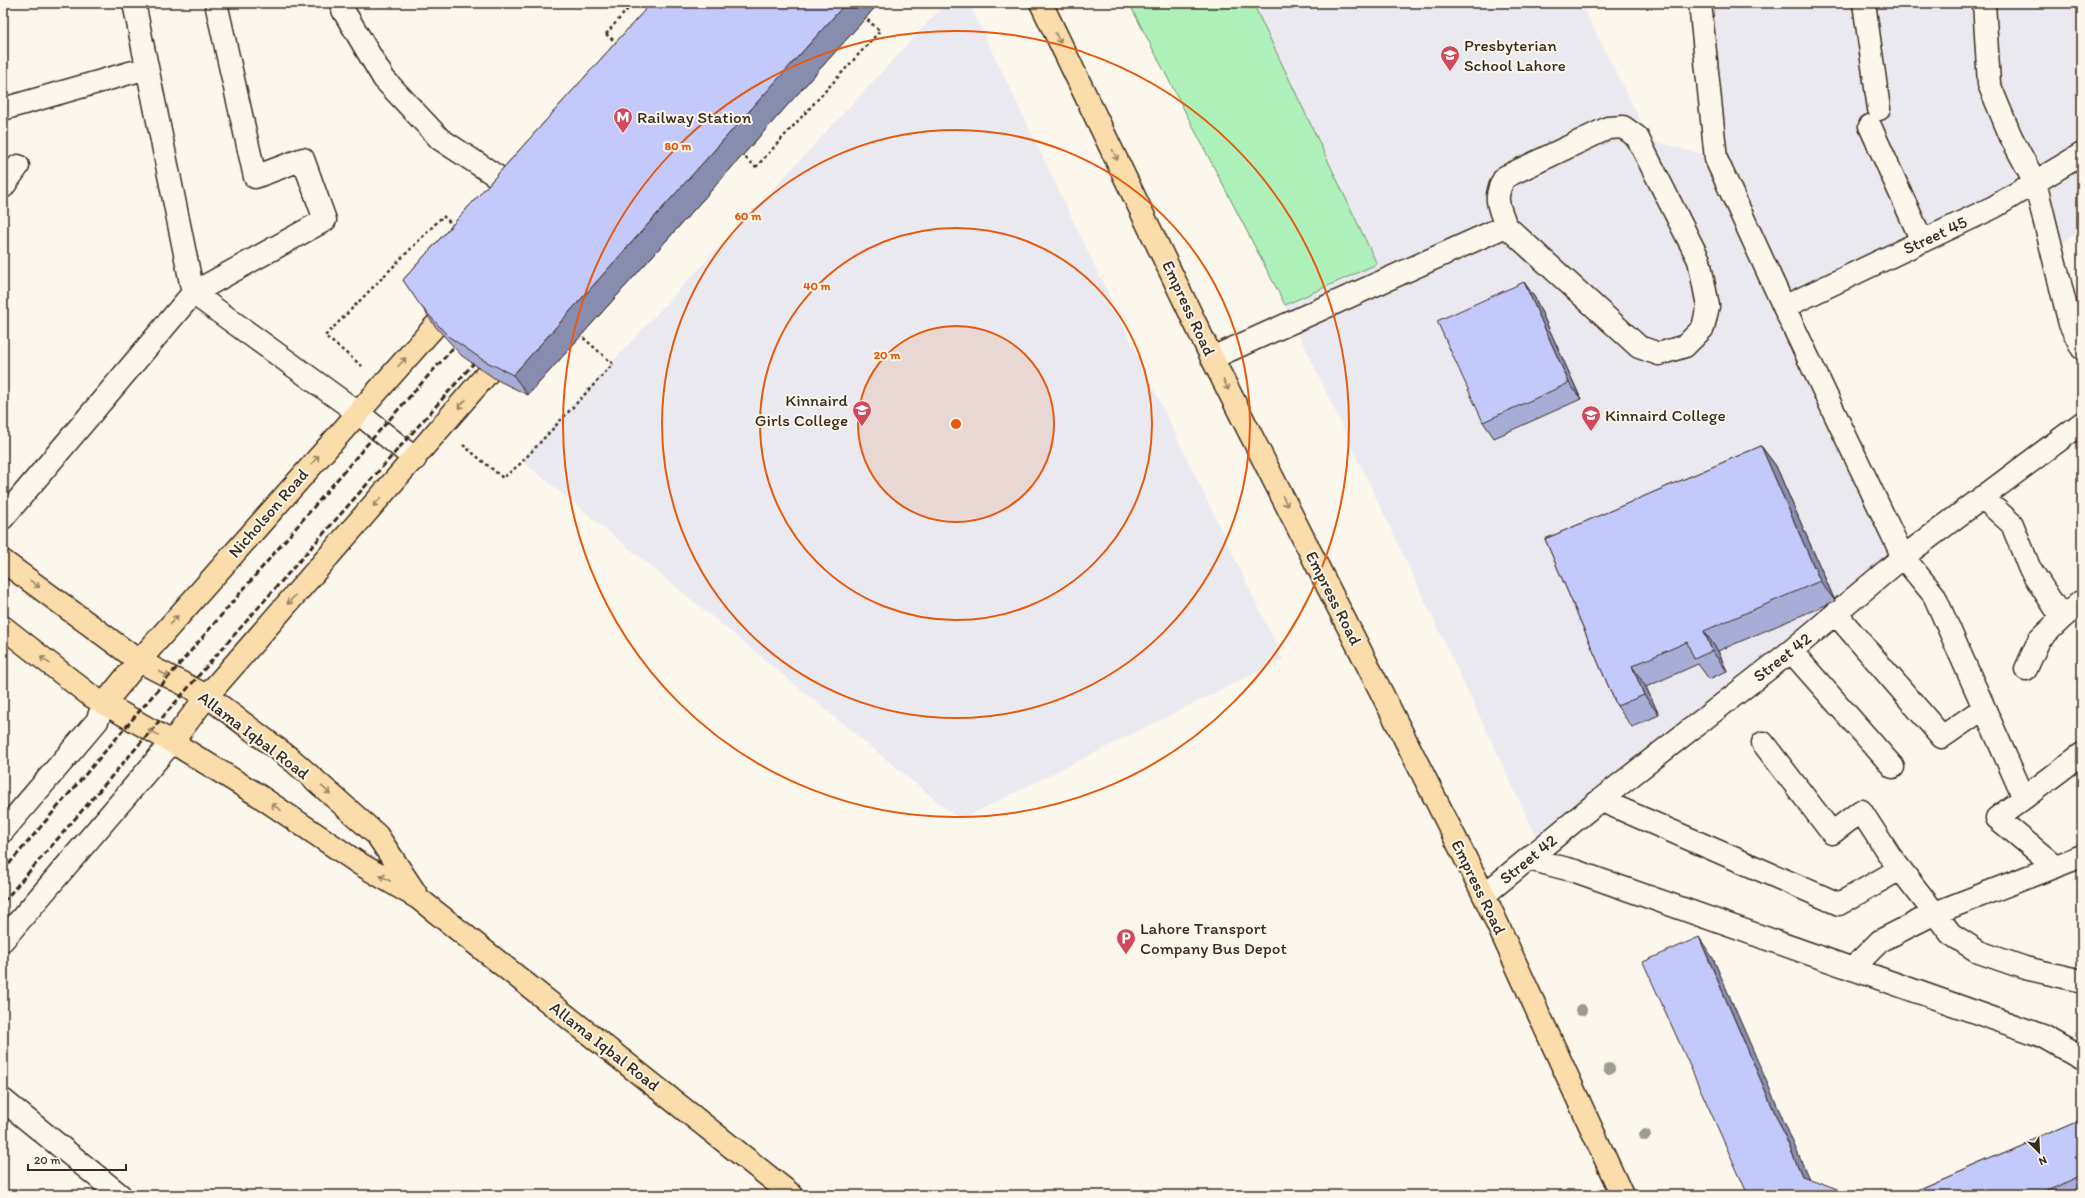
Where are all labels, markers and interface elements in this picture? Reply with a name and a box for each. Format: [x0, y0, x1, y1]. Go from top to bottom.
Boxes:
one-way arrow [1055, 32, 1062, 44]
place label: Presbyterian School Lahore [1464, 35, 1566, 75]
school or university icon: Presbyterian School Lahore [1439, 44, 1461, 72]
metro station icon: Railway Station [612, 106, 634, 134]
place label: Railway Station [637, 107, 752, 127]
text: 80 m [665, 139, 692, 153]
one-way arrow [1112, 149, 1119, 161]
text: 60 m [735, 209, 762, 223]
street label: Street 45 [1900, 212, 1970, 258]
street label: Empress Road [1158, 257, 1220, 360]
text: 40 m [803, 279, 832, 293]
text: 20 m [874, 348, 901, 362]
one-way arrow [397, 357, 406, 367]
one-way arrow [1223, 379, 1230, 391]
place label: Kinnaird Girls College [755, 390, 849, 430]
one-way arrow [457, 398, 466, 409]
school or university icon: Kinnaird Girls College [851, 399, 873, 427]
school or university icon: Kinnaird College [1580, 404, 1602, 432]
place label: Kinnaird College [1605, 405, 1726, 425]
centre of rings [949, 417, 963, 431]
one-way arrow [311, 454, 320, 465]
street label: Nicholson Road [224, 464, 313, 562]
one-way arrow [1282, 495, 1289, 507]
one-way arrow [372, 497, 382, 507]
street label: Empress Road [1302, 548, 1367, 649]
one-way arrow [29, 580, 40, 589]
one-way arrow [287, 595, 296, 605]
one-way arrow [170, 615, 179, 626]
street label: Street 42 [1749, 628, 1815, 686]
one-way arrow [40, 656, 51, 664]
one-way arrow [158, 671, 170, 678]
street label: Allama Iqbal Road [195, 687, 314, 784]
one-way arrow [147, 727, 159, 735]
one-way arrow [321, 786, 331, 795]
one-way arrow [271, 803, 282, 811]
street label: Street 42 [1495, 830, 1561, 888]
street label: Empress Road [1447, 836, 1511, 938]
one-way arrow [379, 874, 391, 882]
place label: Lahore Transport Company Bus Depot [1140, 918, 1287, 958]
parking icon: Lahore Transport Company Bus Depot [1115, 927, 1137, 955]
street label: Allama Iqbal Road [546, 997, 664, 1095]
north arrow [2019, 1132, 2059, 1172]
scale bar [28, 1146, 126, 1172]
text: 20 m [34, 1153, 61, 1167]
text: N [2037, 1153, 2049, 1168]

